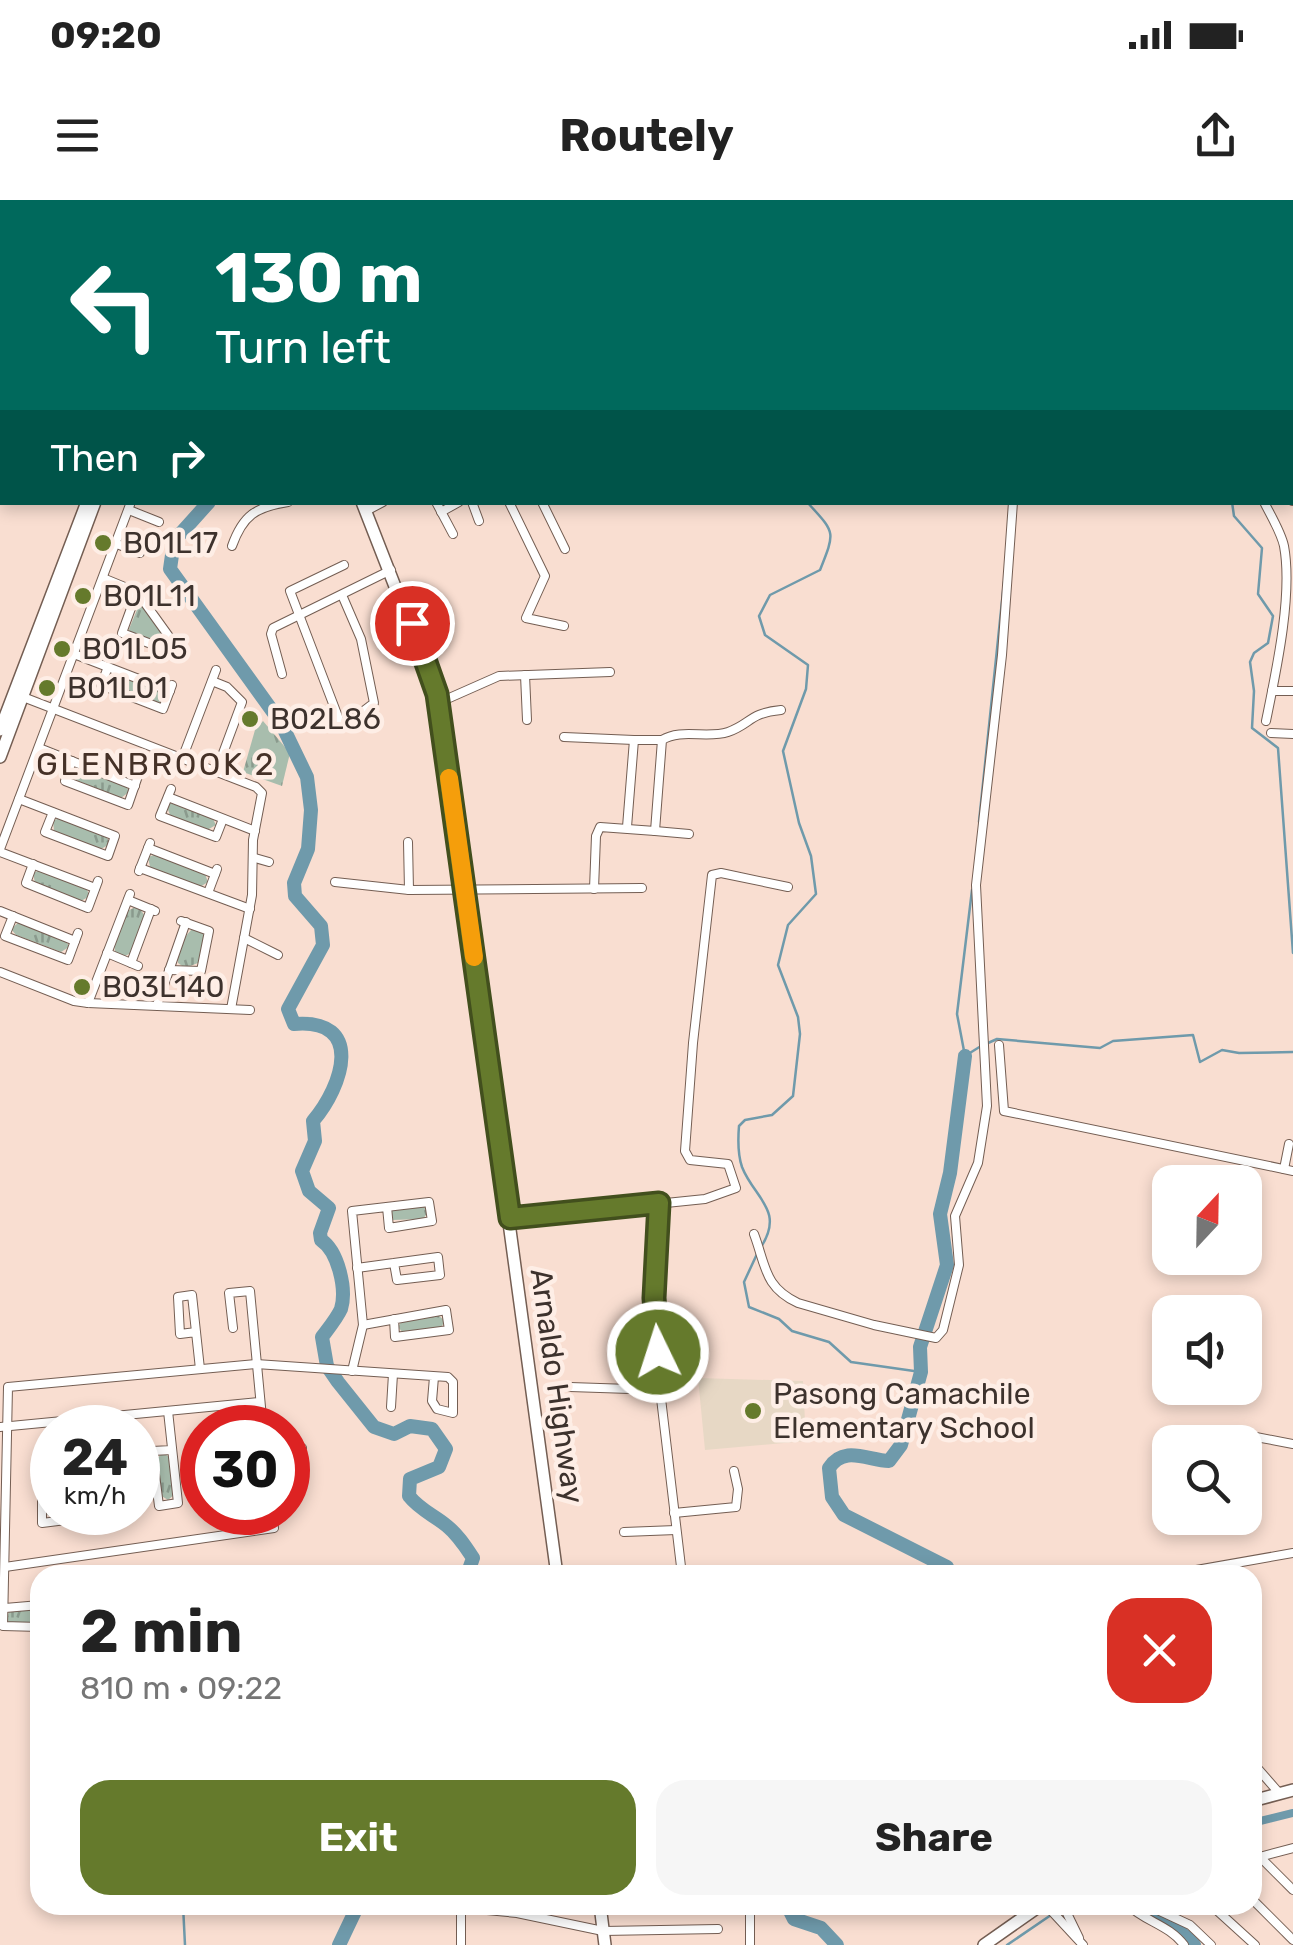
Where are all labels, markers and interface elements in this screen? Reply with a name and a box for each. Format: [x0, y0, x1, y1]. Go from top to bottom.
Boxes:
text: 09:20 [50, 12, 162, 58]
icon: menu [50, 108, 105, 163]
icon: share [1188, 108, 1243, 163]
text: Routely [559, 109, 734, 162]
text: 130 m [215, 237, 423, 320]
icon: left [50, 240, 180, 370]
text: Turn left [215, 321, 391, 374]
icon: right [159, 430, 214, 485]
text: Then [50, 435, 139, 481]
place label: B01L17 [123, 525, 218, 561]
marker: B01L17 [92, 532, 114, 554]
place label: B01L11 [103, 578, 195, 614]
pin [370, 581, 455, 666]
marker: B01L11 [72, 585, 94, 607]
icon: arrive [385, 596, 440, 651]
place label: B01L05 [82, 631, 187, 667]
marker: B01L05 [51, 638, 73, 660]
place label: B01L01 [67, 670, 167, 706]
marker: B01L01 [36, 677, 58, 699]
place label: B02L86 [270, 701, 381, 737]
marker: B02L86 [239, 708, 261, 730]
district label: GLENBROOK 2 [36, 745, 276, 783]
place label: B03L140 [102, 969, 225, 1005]
marker: B03L140 [71, 976, 93, 998]
north arrow [1152, 1165, 1262, 1275]
map controls [1152, 1165, 1262, 1535]
street label: Arnaldo Highway [523, 1266, 591, 1506]
button: sound [1152, 1295, 1262, 1405]
position arrow [606, 1300, 710, 1404]
place label: Pasong Camachile Elementary School [773, 1376, 1035, 1446]
marker: Pasong Camachile Elementary School [742, 1400, 764, 1422]
speed limit sign: 30 [180, 1405, 310, 1535]
button: search [1152, 1425, 1262, 1535]
text: 24 [62, 1428, 128, 1488]
text: km/h [64, 1481, 126, 1510]
text: 2 min [80, 1596, 242, 1667]
button: close [1107, 1598, 1212, 1703]
text: 810 m · 09:22 [80, 1669, 282, 1707]
button: Exit [80, 1780, 636, 1895]
button: Share [656, 1780, 1212, 1895]

